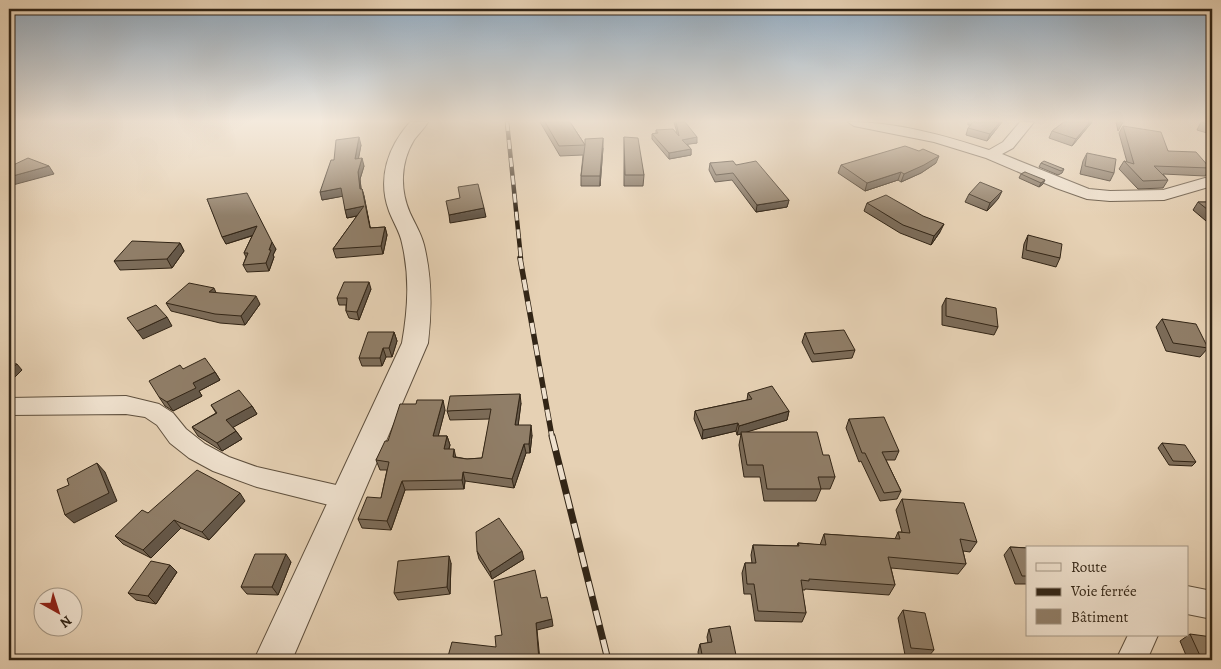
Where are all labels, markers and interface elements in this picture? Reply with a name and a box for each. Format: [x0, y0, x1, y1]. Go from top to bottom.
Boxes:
legend [1026, 546, 1188, 636]
text: Route [1071, 557, 1107, 577]
text: Voie ferrée [1070, 581, 1137, 601]
north arrow [32, 586, 82, 636]
text: Bâtiment [1071, 607, 1129, 627]
text: N [56, 611, 76, 632]

